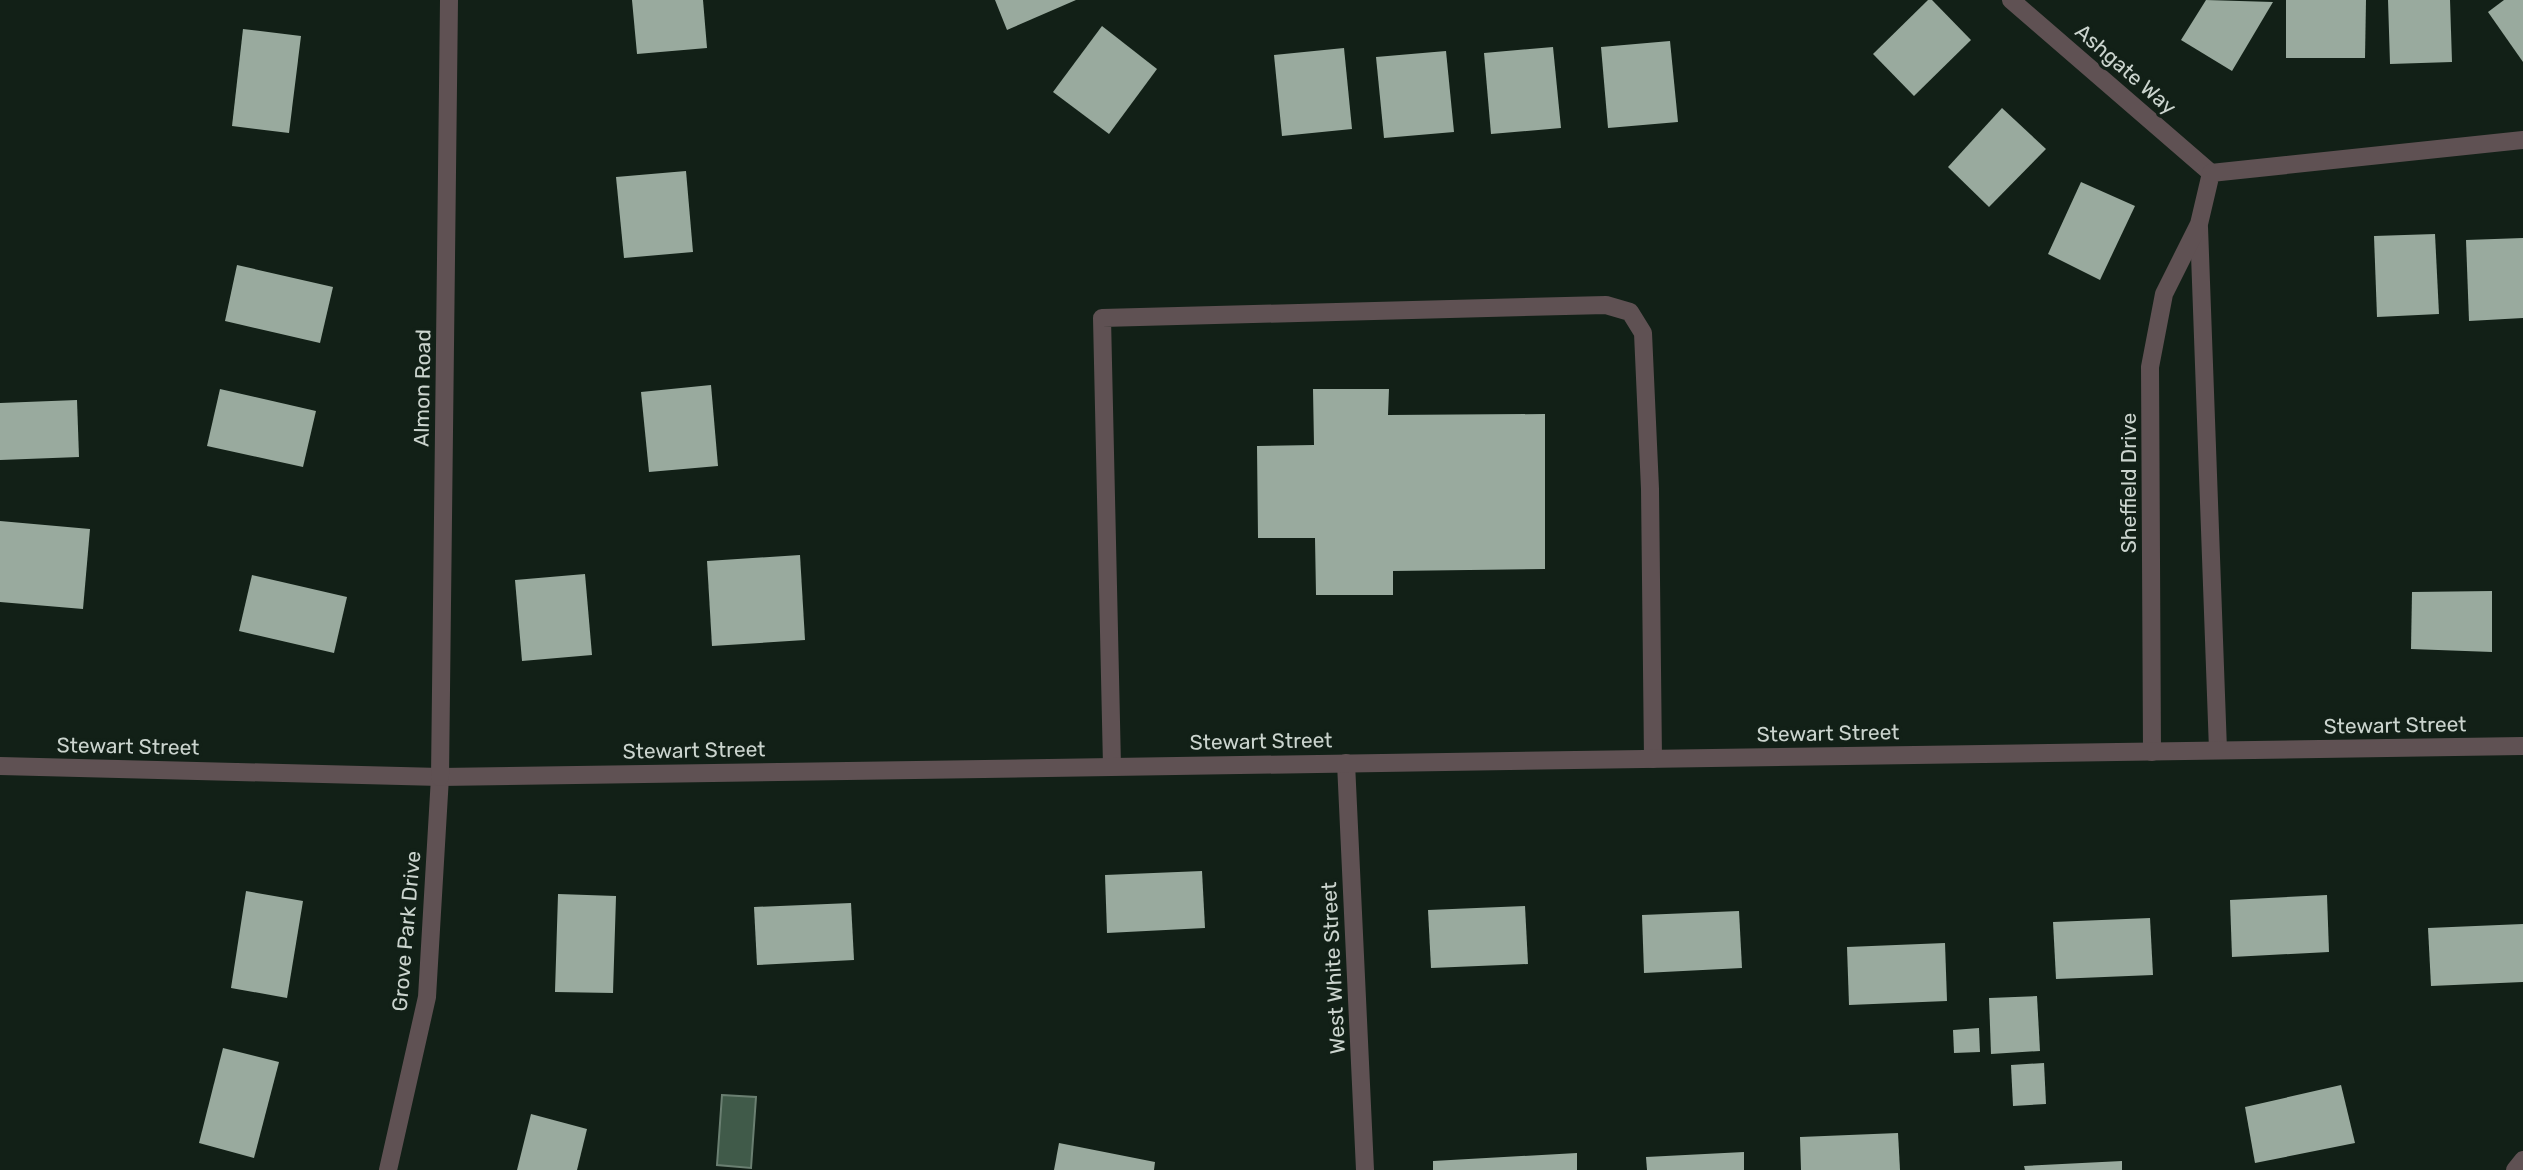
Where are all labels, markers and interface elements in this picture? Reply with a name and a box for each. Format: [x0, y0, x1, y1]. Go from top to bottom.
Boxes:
street label: Ashgate Way [2070, 18, 2182, 120]
street label: Almon Road [408, 329, 436, 447]
street label: Sheffield Drive [2116, 413, 2141, 553]
street label: Stewart Street [2323, 711, 2467, 739]
street label: Stewart Street [1756, 719, 1900, 747]
street label: Stewart Street [1189, 727, 1333, 755]
street label: Stewart Street [56, 732, 200, 760]
street label: Stewart Street [622, 736, 766, 764]
street label: Grove Park Drive [387, 850, 425, 1012]
street label: West White Street [1316, 881, 1350, 1055]

